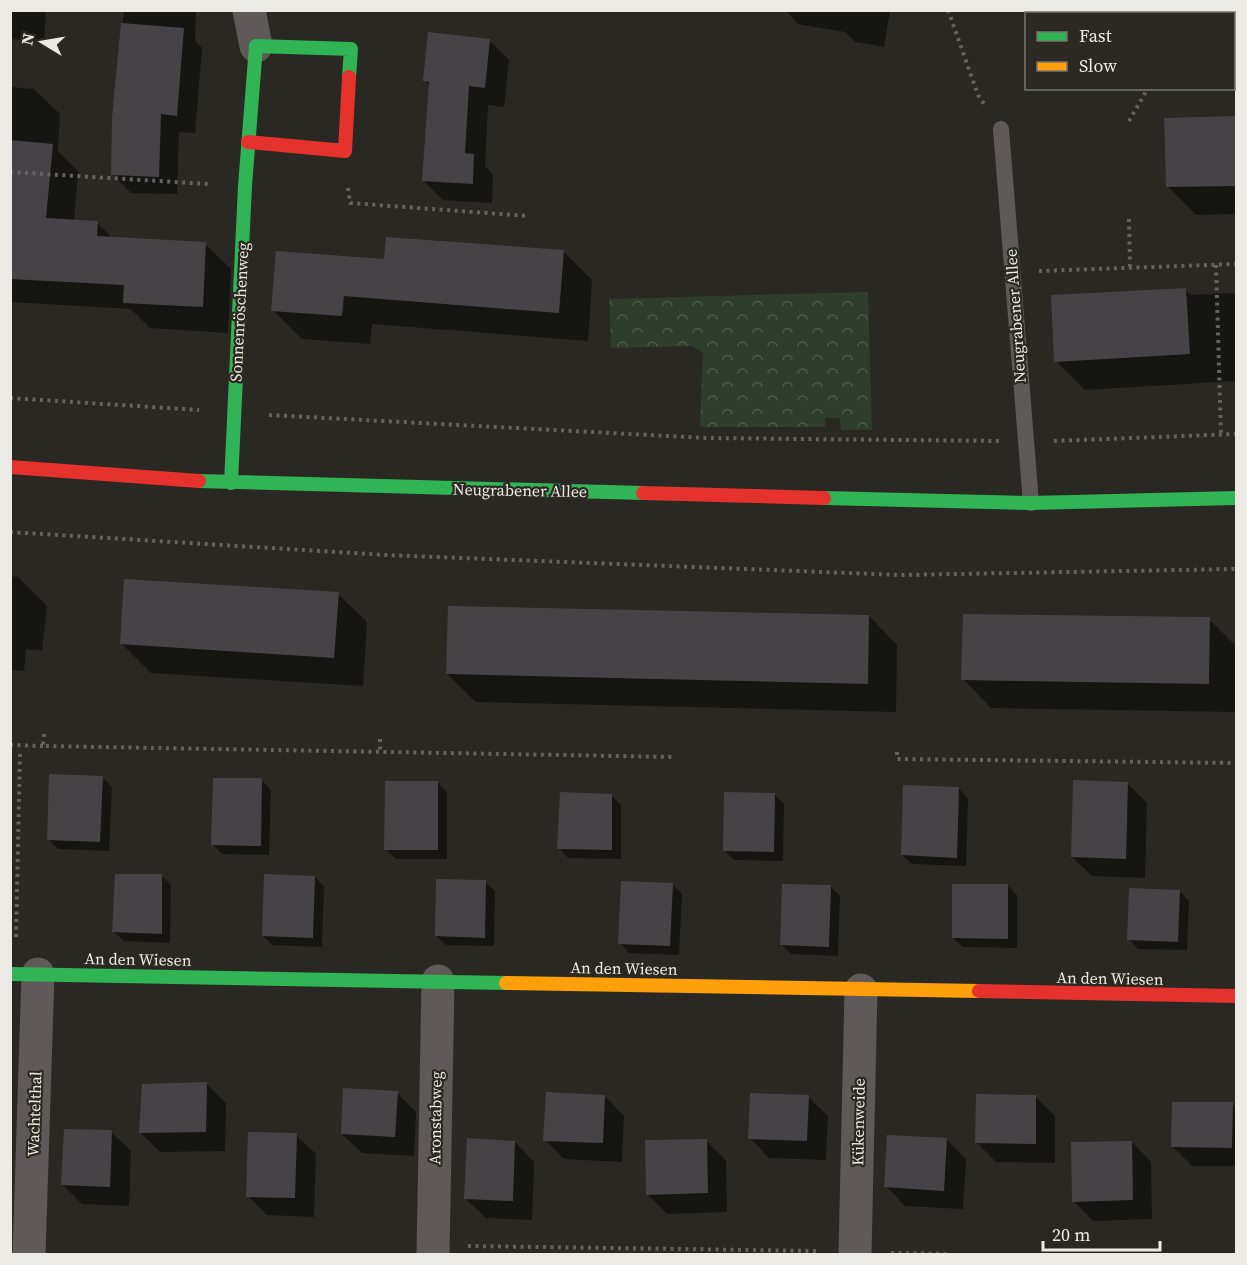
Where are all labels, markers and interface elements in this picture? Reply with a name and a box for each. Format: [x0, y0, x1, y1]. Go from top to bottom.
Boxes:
north arrow [12, 12, 72, 72]
legend [1025, 12, 1235, 90]
text: Fast [1079, 23, 1112, 48]
text: N [15, 31, 39, 47]
text: Slow [1079, 53, 1117, 78]
street label: Sonnenröschenweg [224, 242, 254, 382]
street label: Neugrabener Allee [999, 248, 1031, 384]
street label: Neugrabener Allee [453, 478, 587, 502]
street label: An den Wiesen [84, 947, 192, 971]
street label: An den Wiesen [570, 956, 678, 980]
street label: An den Wiesen [1056, 966, 1164, 990]
street label: Wachtelthal [22, 1071, 46, 1157]
street label: Aronstabweg [423, 1071, 447, 1165]
street label: Kükenweide [846, 1078, 870, 1166]
scale bar [1043, 1214, 1160, 1252]
text: 20 m [1052, 1222, 1090, 1247]

